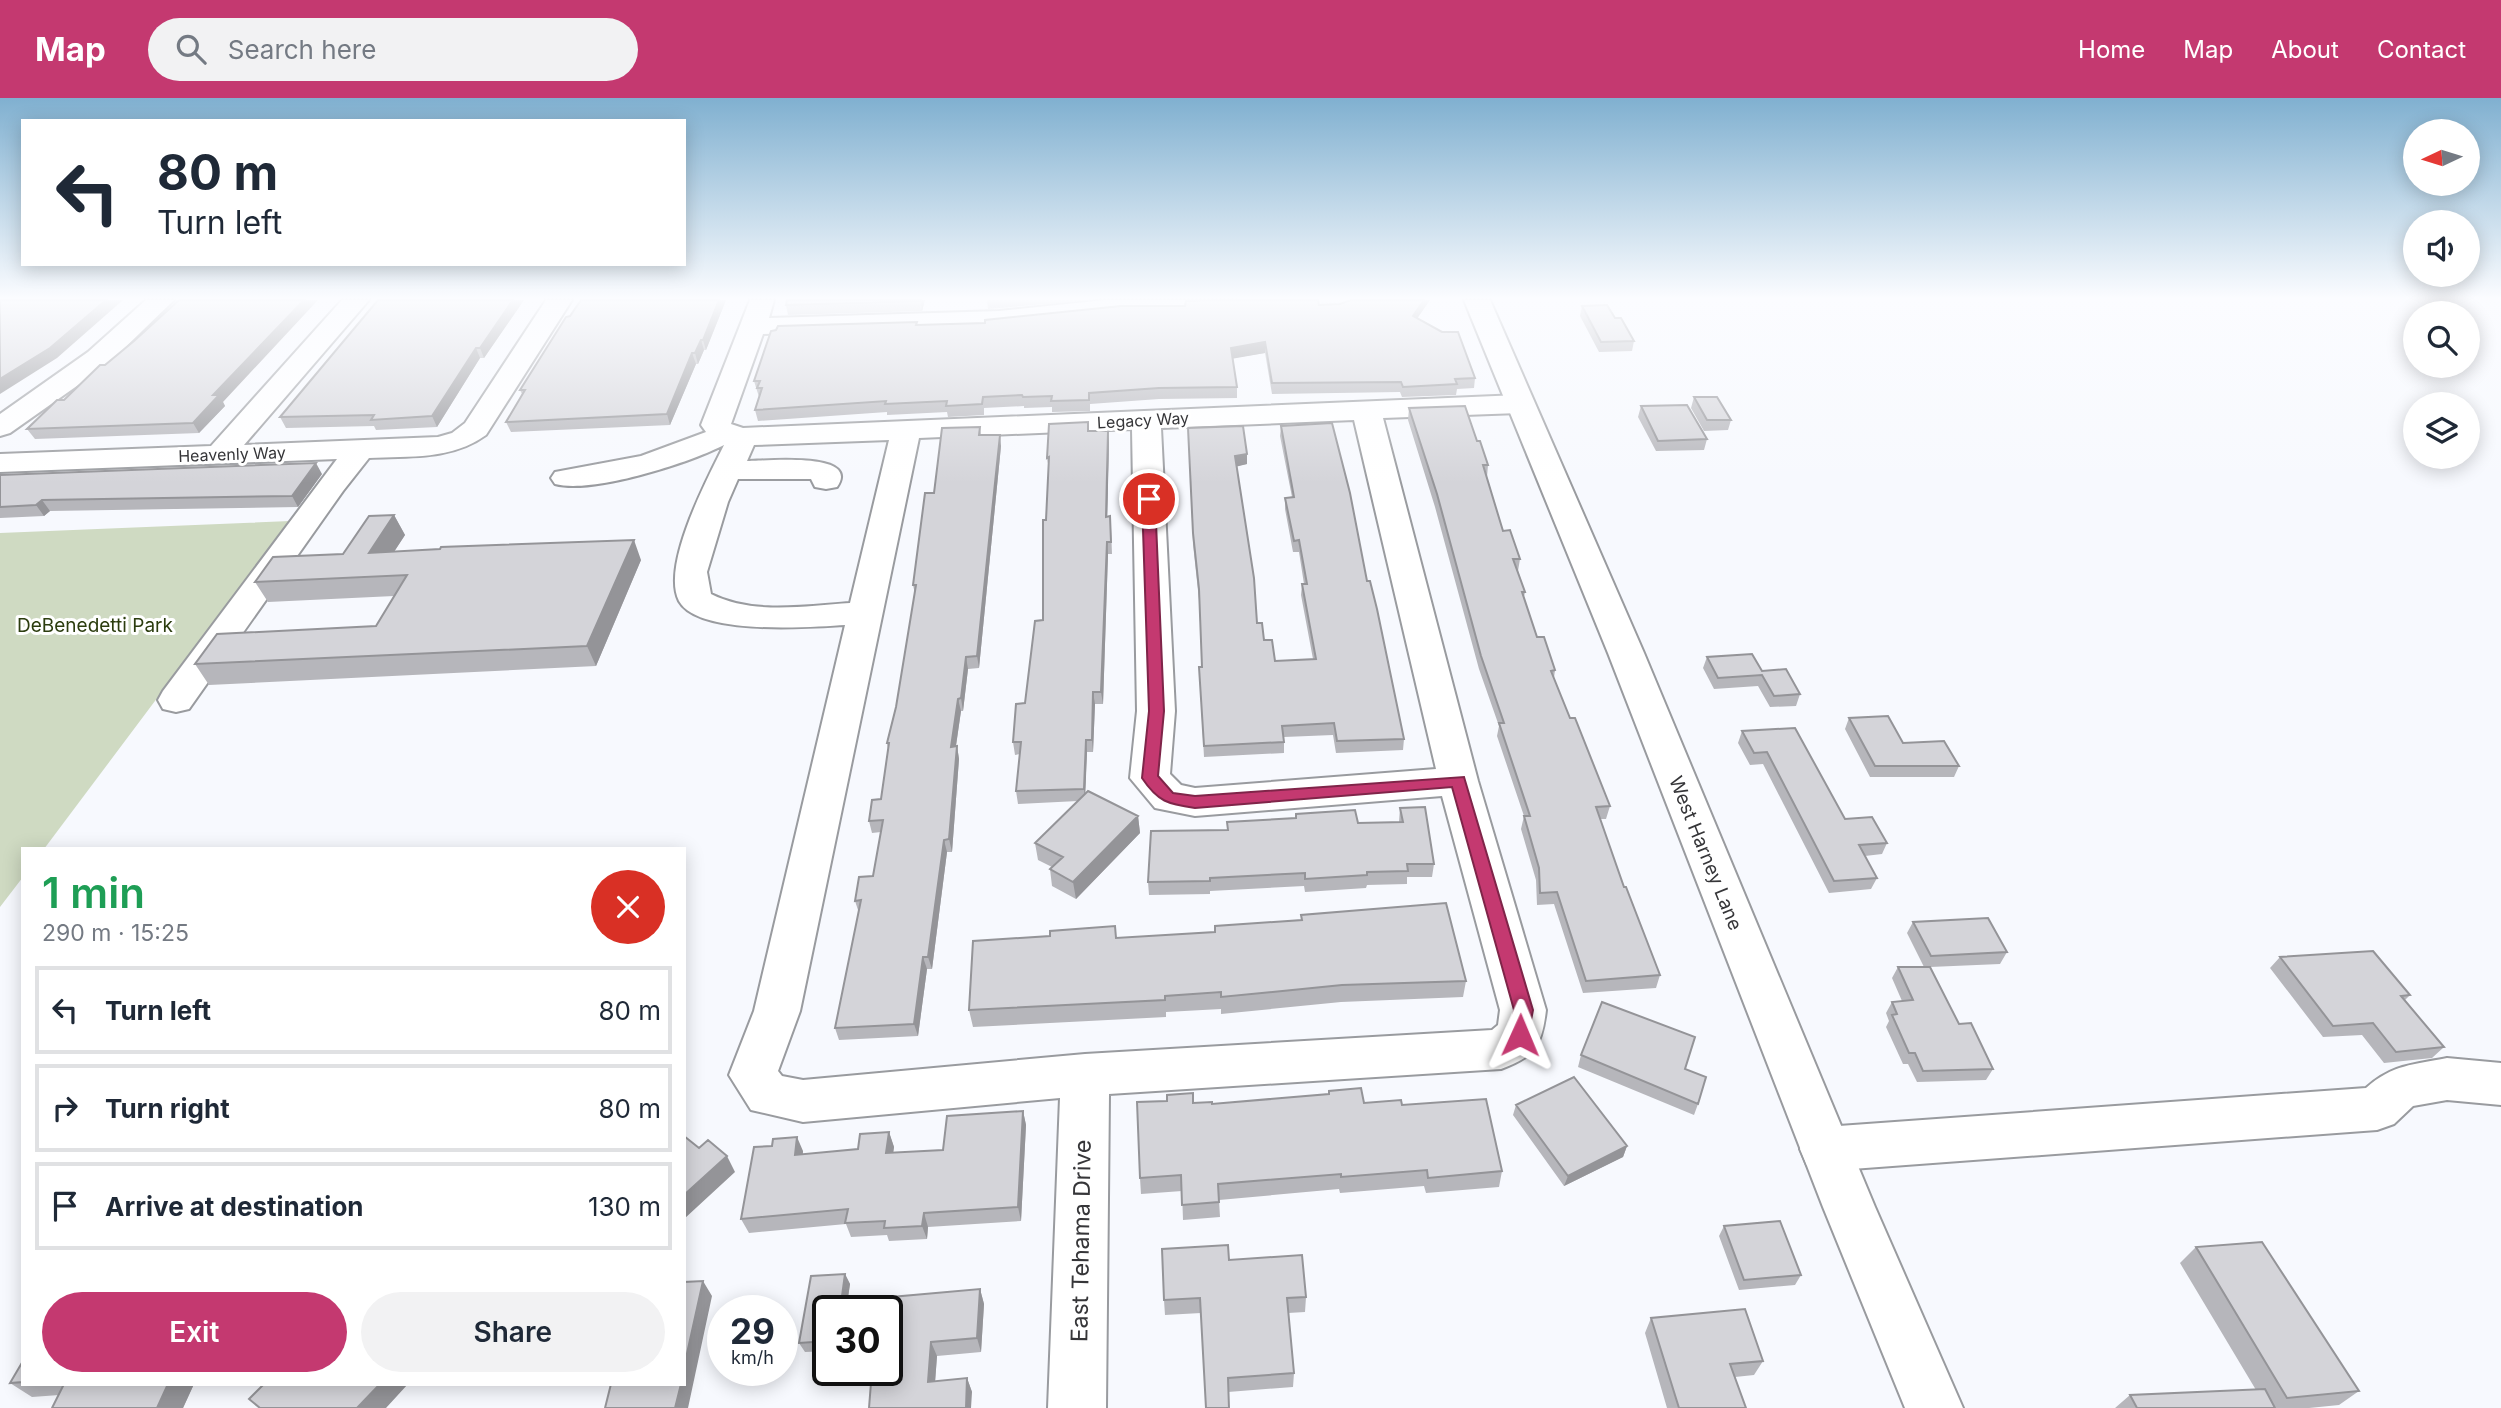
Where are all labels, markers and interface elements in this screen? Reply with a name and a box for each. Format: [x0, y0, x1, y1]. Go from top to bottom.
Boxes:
search box [148, 18, 638, 81]
text: Map [35, 29, 106, 69]
icon: search [172, 30, 210, 68]
text: Search here [228, 34, 376, 65]
text: Home [2078, 35, 2145, 64]
text: Map [2183, 35, 2233, 64]
text: About [2271, 35, 2339, 64]
text: Contact [2377, 35, 2466, 64]
north arrow [2403, 119, 2480, 196]
map controls [2403, 119, 2480, 469]
text: 80 m [157, 143, 278, 202]
icon: left [42, 147, 133, 238]
text: Turn left [157, 203, 282, 242]
button: sound [2403, 210, 2480, 287]
button: search [2403, 301, 2480, 378]
button: layers [2403, 392, 2480, 469]
street label: Legacy Way [1096, 408, 1190, 432]
street label: Heavenly Way [178, 442, 286, 466]
pin [1119, 469, 1179, 529]
icon: arrive [1130, 480, 1168, 518]
park label: DeBenedetti Park [17, 614, 174, 637]
street label: West Harney Lane [1664, 773, 1747, 934]
text: 1 min [42, 867, 145, 918]
button: close [591, 870, 665, 944]
text: 290 m · 15:25 [42, 919, 189, 947]
icon: left [46, 991, 84, 1029]
text: Turn left [105, 995, 211, 1026]
text: 80 m [598, 995, 661, 1026]
position arrow [1483, 998, 1557, 1072]
icon: right [46, 1089, 84, 1127]
text: Turn right [105, 1093, 230, 1124]
text: 80 m [598, 1093, 661, 1124]
street label: East Tehama Drive [1065, 1140, 1097, 1342]
icon: arrive [46, 1187, 84, 1225]
text: Arrive at destination [105, 1191, 364, 1222]
text: 130 m [588, 1191, 661, 1222]
button: Exit [42, 1292, 347, 1372]
button: Share [361, 1292, 665, 1372]
speed limit sign: 30 [812, 1295, 903, 1386]
text: 29 [730, 1310, 775, 1352]
text: km/h [731, 1347, 774, 1368]

